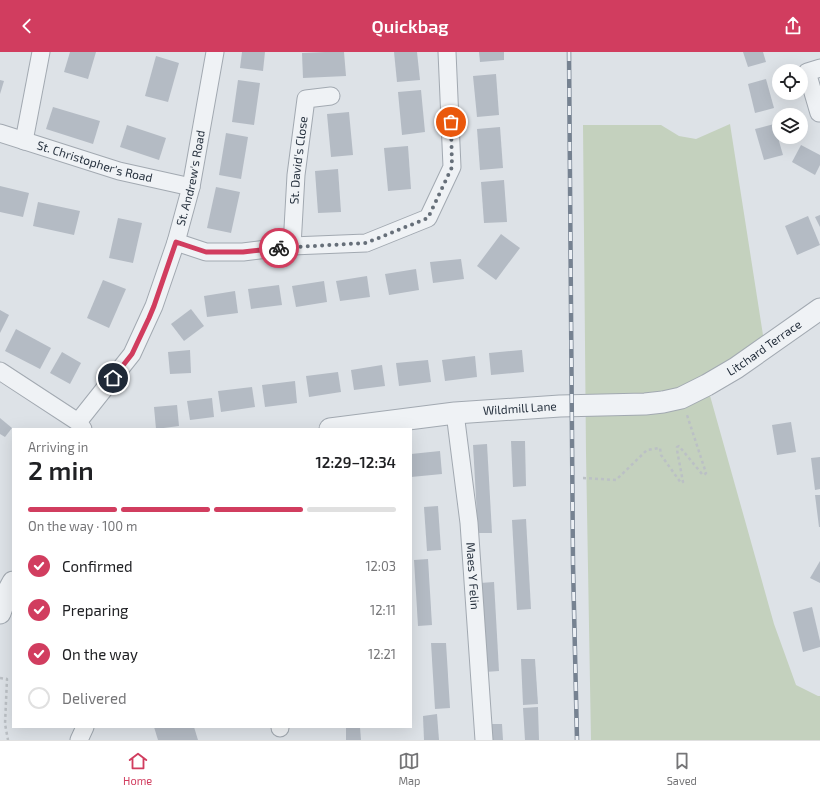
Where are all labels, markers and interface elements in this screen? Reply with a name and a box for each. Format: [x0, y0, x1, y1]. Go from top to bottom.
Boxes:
icon: back [16, 15, 38, 37]
text: Quickbag [371, 15, 449, 37]
icon: share [782, 15, 804, 37]
map controls [772, 64, 808, 144]
button: locate [772, 64, 808, 100]
pin [434, 105, 468, 139]
button: layers [772, 108, 808, 144]
icon: bag [440, 111, 462, 133]
street label: St. David's Close [286, 115, 310, 205]
street label: St. Andrew's Road [173, 129, 207, 227]
street label: St. Christopher's Road [35, 137, 154, 184]
courier [259, 228, 299, 268]
icon: bike [268, 237, 290, 259]
street label: Litchard Terrace [724, 316, 804, 378]
pin [96, 361, 130, 395]
icon: home [102, 367, 124, 389]
street label: Wildmill Lane [482, 398, 557, 417]
text: Arriving in [28, 439, 88, 455]
text: 12:29–12:34 [316, 453, 396, 471]
text: 2 min [28, 454, 94, 485]
text: On the way · 100 m [28, 518, 137, 534]
street label: Maes Y Felin [464, 542, 483, 610]
icon: check [28, 555, 50, 577]
text: Confirmed [62, 557, 133, 575]
text: 12:03 [365, 558, 396, 574]
icon: check [28, 599, 50, 621]
text: Preparing [62, 601, 128, 619]
text: 12:11 [370, 602, 396, 618]
icon: check [28, 643, 50, 665]
text: On the way [62, 645, 138, 663]
text: 12:21 [368, 646, 396, 662]
text: Delivered [62, 689, 127, 707]
tab: Home [123, 750, 152, 787]
tab: Map [398, 750, 421, 787]
tab: Saved [667, 750, 697, 787]

